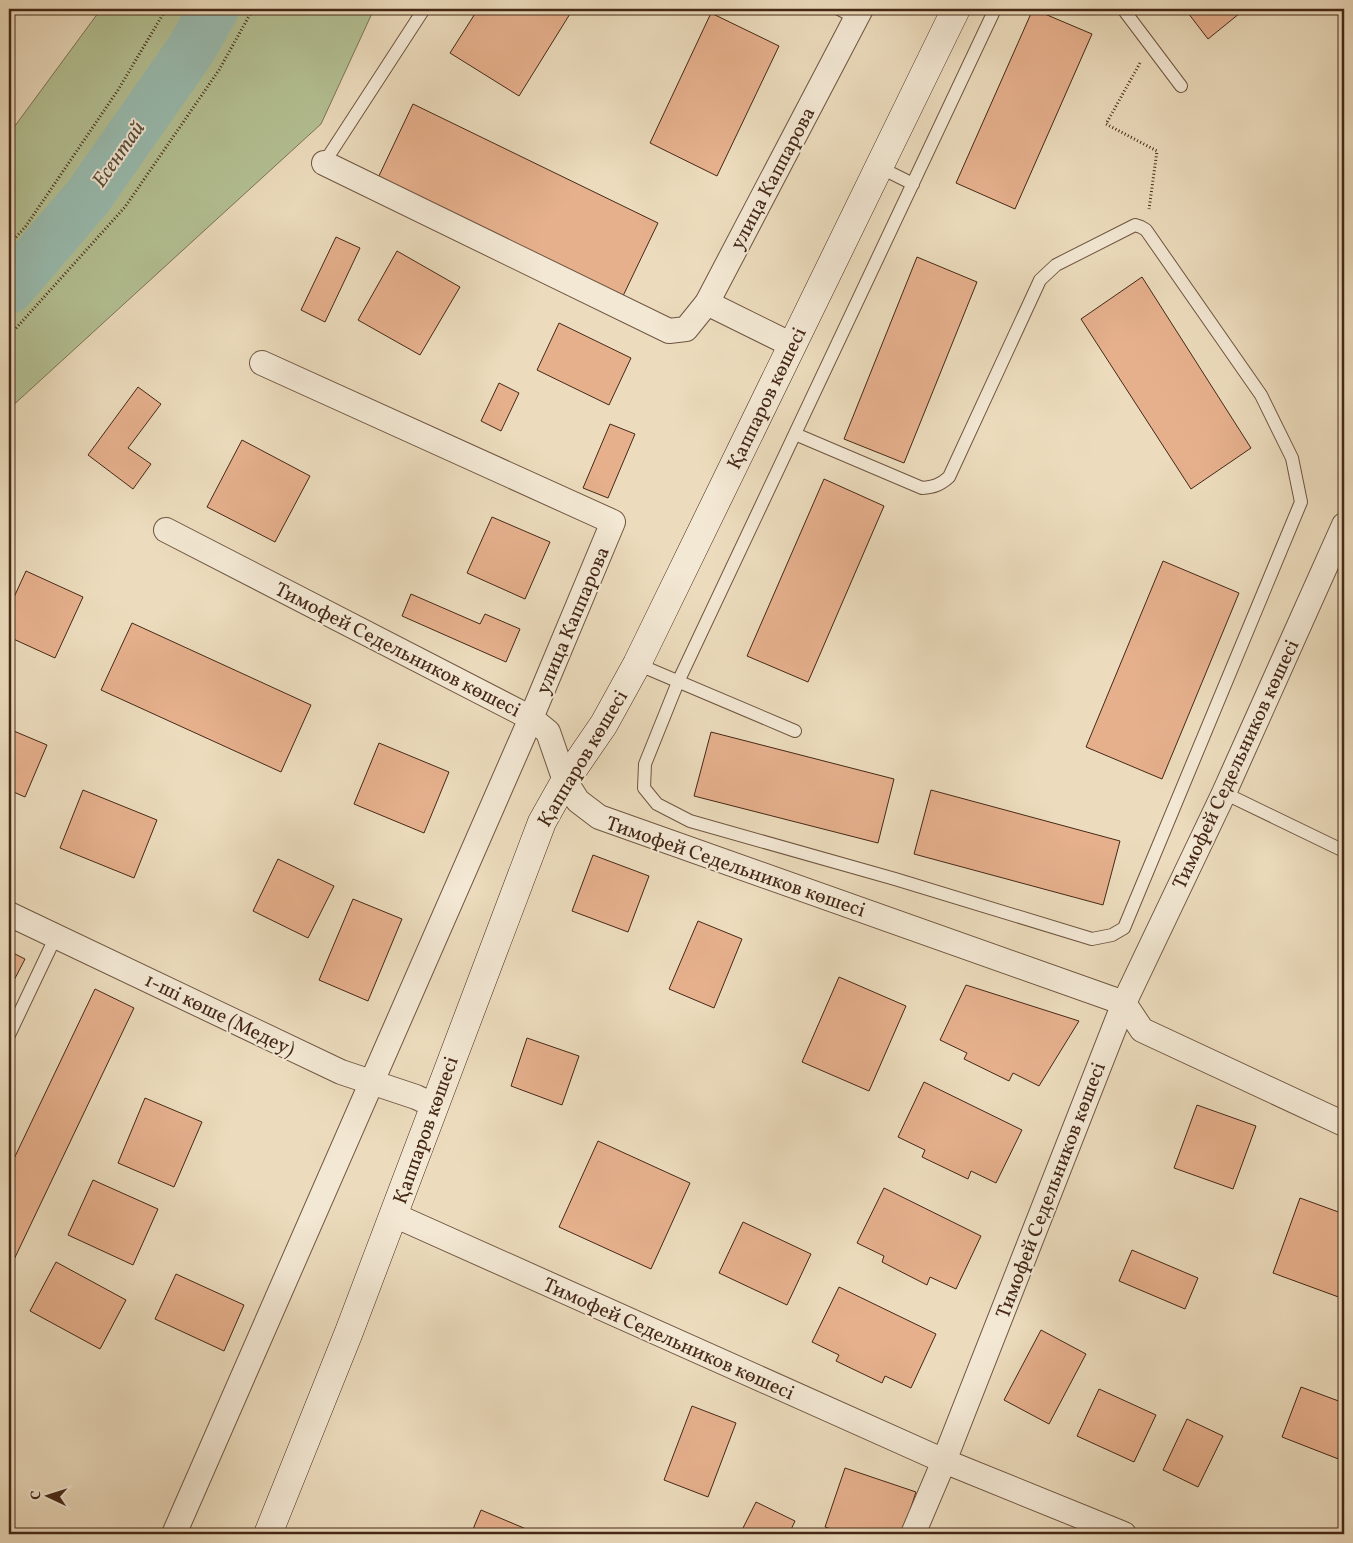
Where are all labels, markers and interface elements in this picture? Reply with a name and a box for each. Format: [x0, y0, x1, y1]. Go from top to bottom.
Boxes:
street label: улица Каппарова [724, 103, 823, 255]
water label: Есентай [86, 115, 153, 194]
street label: Қаппаров көшесі [721, 323, 814, 475]
street label: улица Каппарова [530, 543, 618, 699]
street label: Тимофей Седельников көшесі [269, 576, 525, 725]
street label: Тимофей Седельников көшесі [1167, 635, 1307, 894]
street label: Қаппаров көшесі [532, 685, 636, 833]
street label: Тимофей Седельников көшесі [602, 810, 869, 926]
street label: 1-ші көше (Медеу) [139, 967, 299, 1064]
street label: Қаппаров көшесі [387, 1053, 467, 1208]
street label: Тимофей Седельников көшесі [990, 1058, 1114, 1323]
street label: Тимофей Седельников көшесі [538, 1272, 798, 1408]
north arrow [22, 1470, 72, 1520]
text: С [27, 1490, 46, 1500]

